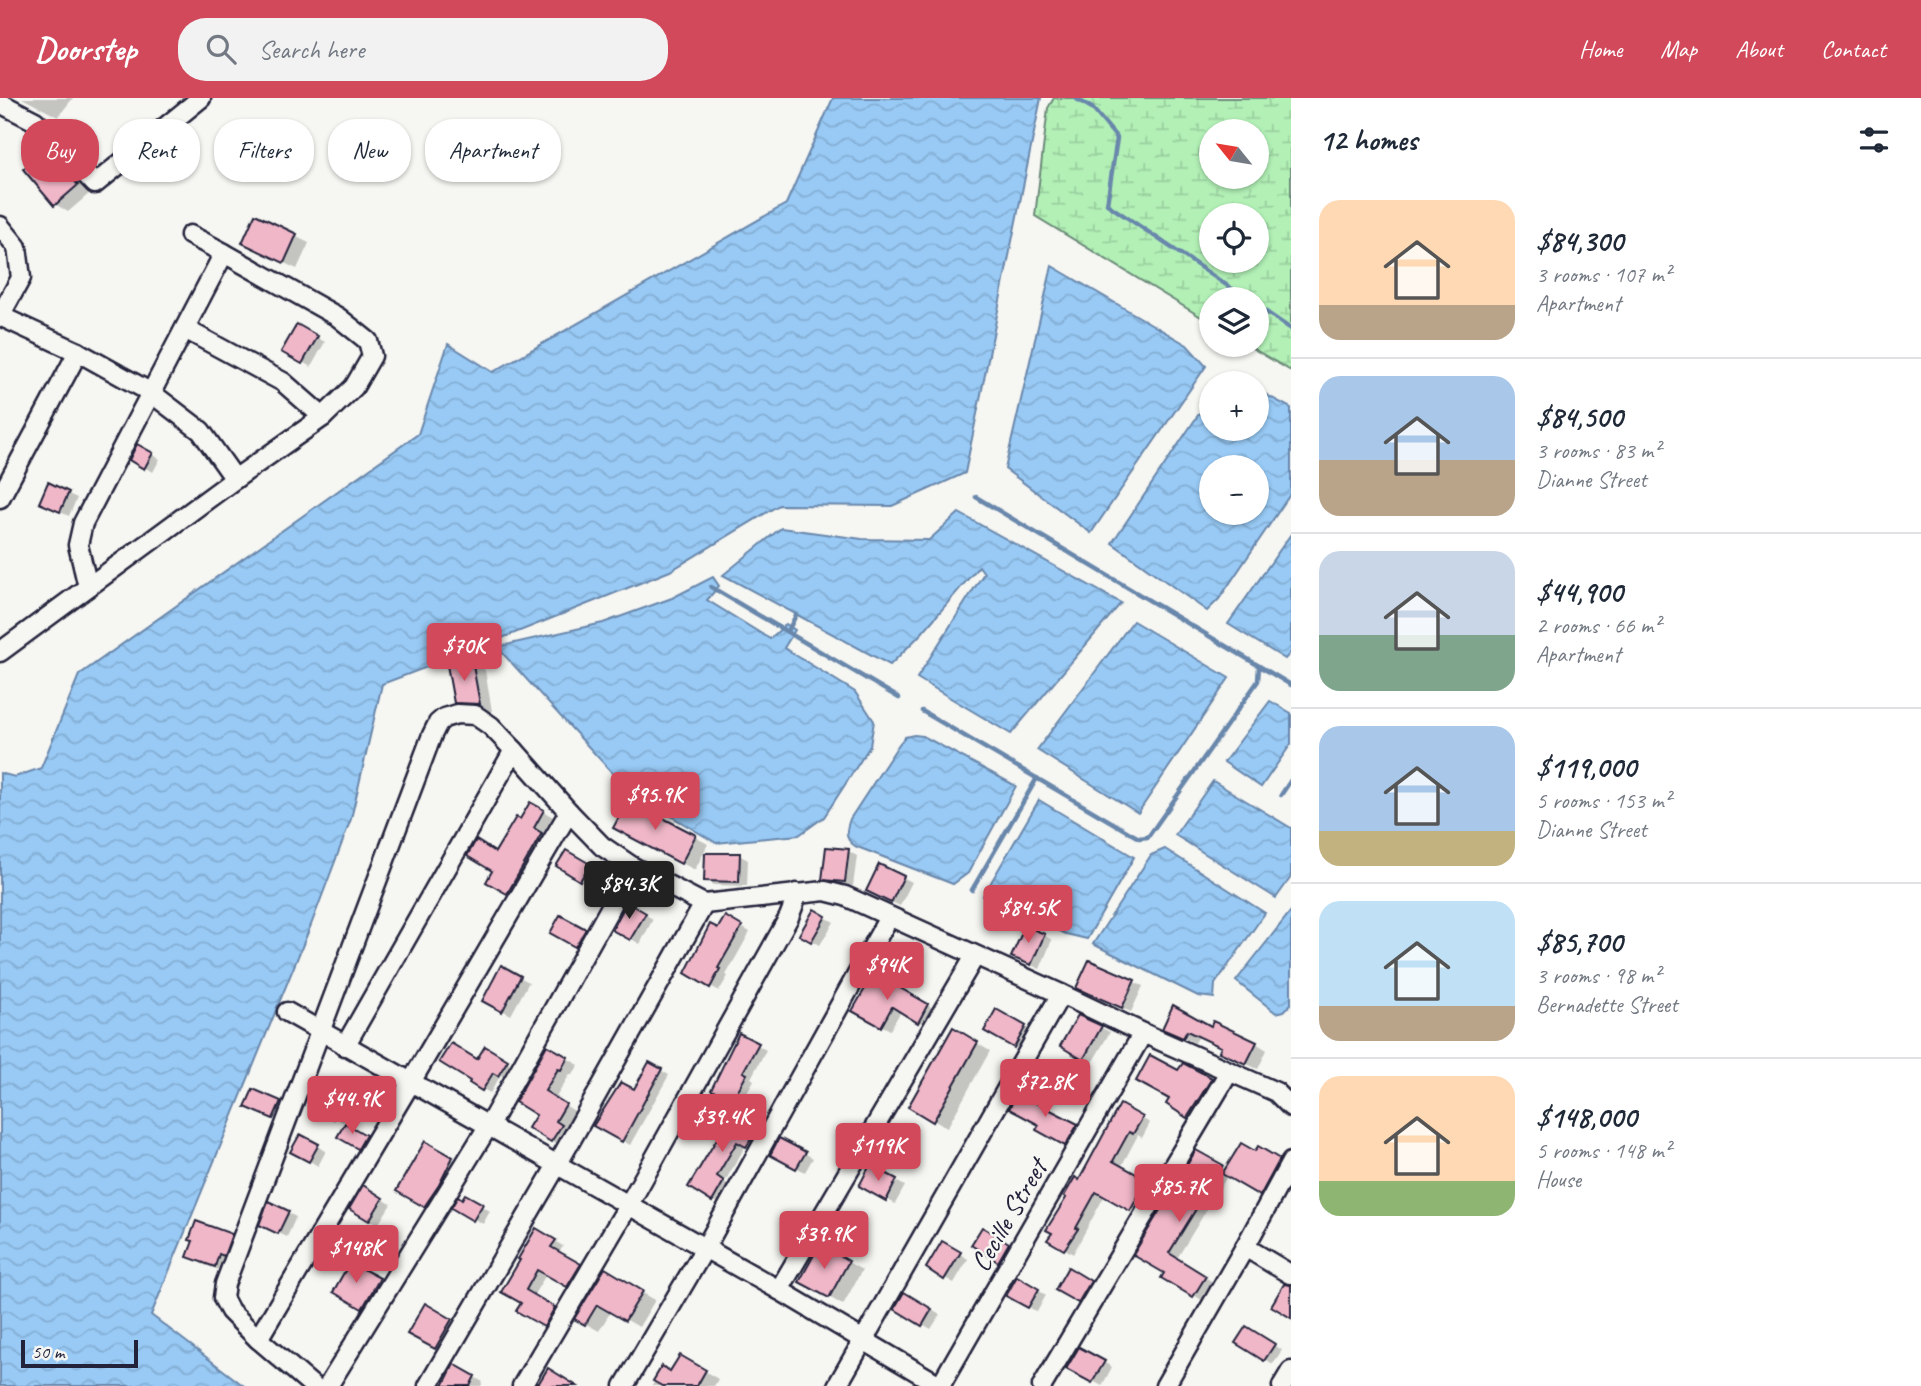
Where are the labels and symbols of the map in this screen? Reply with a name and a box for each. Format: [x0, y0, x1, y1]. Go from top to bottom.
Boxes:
north arrow [1199, 119, 1269, 189]
pin: $70K [423, 624, 505, 683]
pin: $95.9K [598, 772, 712, 832]
pin: $84.3K [572, 862, 686, 921]
pin: $84.5K [971, 886, 1085, 945]
pin: $94K [846, 942, 928, 1002]
pin: $72.8K [988, 1060, 1102, 1119]
pin: $44.9K [295, 1076, 409, 1136]
pin: $39.4K [665, 1094, 779, 1154]
pin: $119K [829, 1124, 927, 1183]
street label: Cecille Street [962, 1150, 1056, 1278]
pin: $85.7K [1122, 1164, 1236, 1224]
pin: $39.9K [767, 1212, 881, 1271]
pin: $148K [307, 1226, 405, 1285]
scale bar [21, 1337, 138, 1369]

